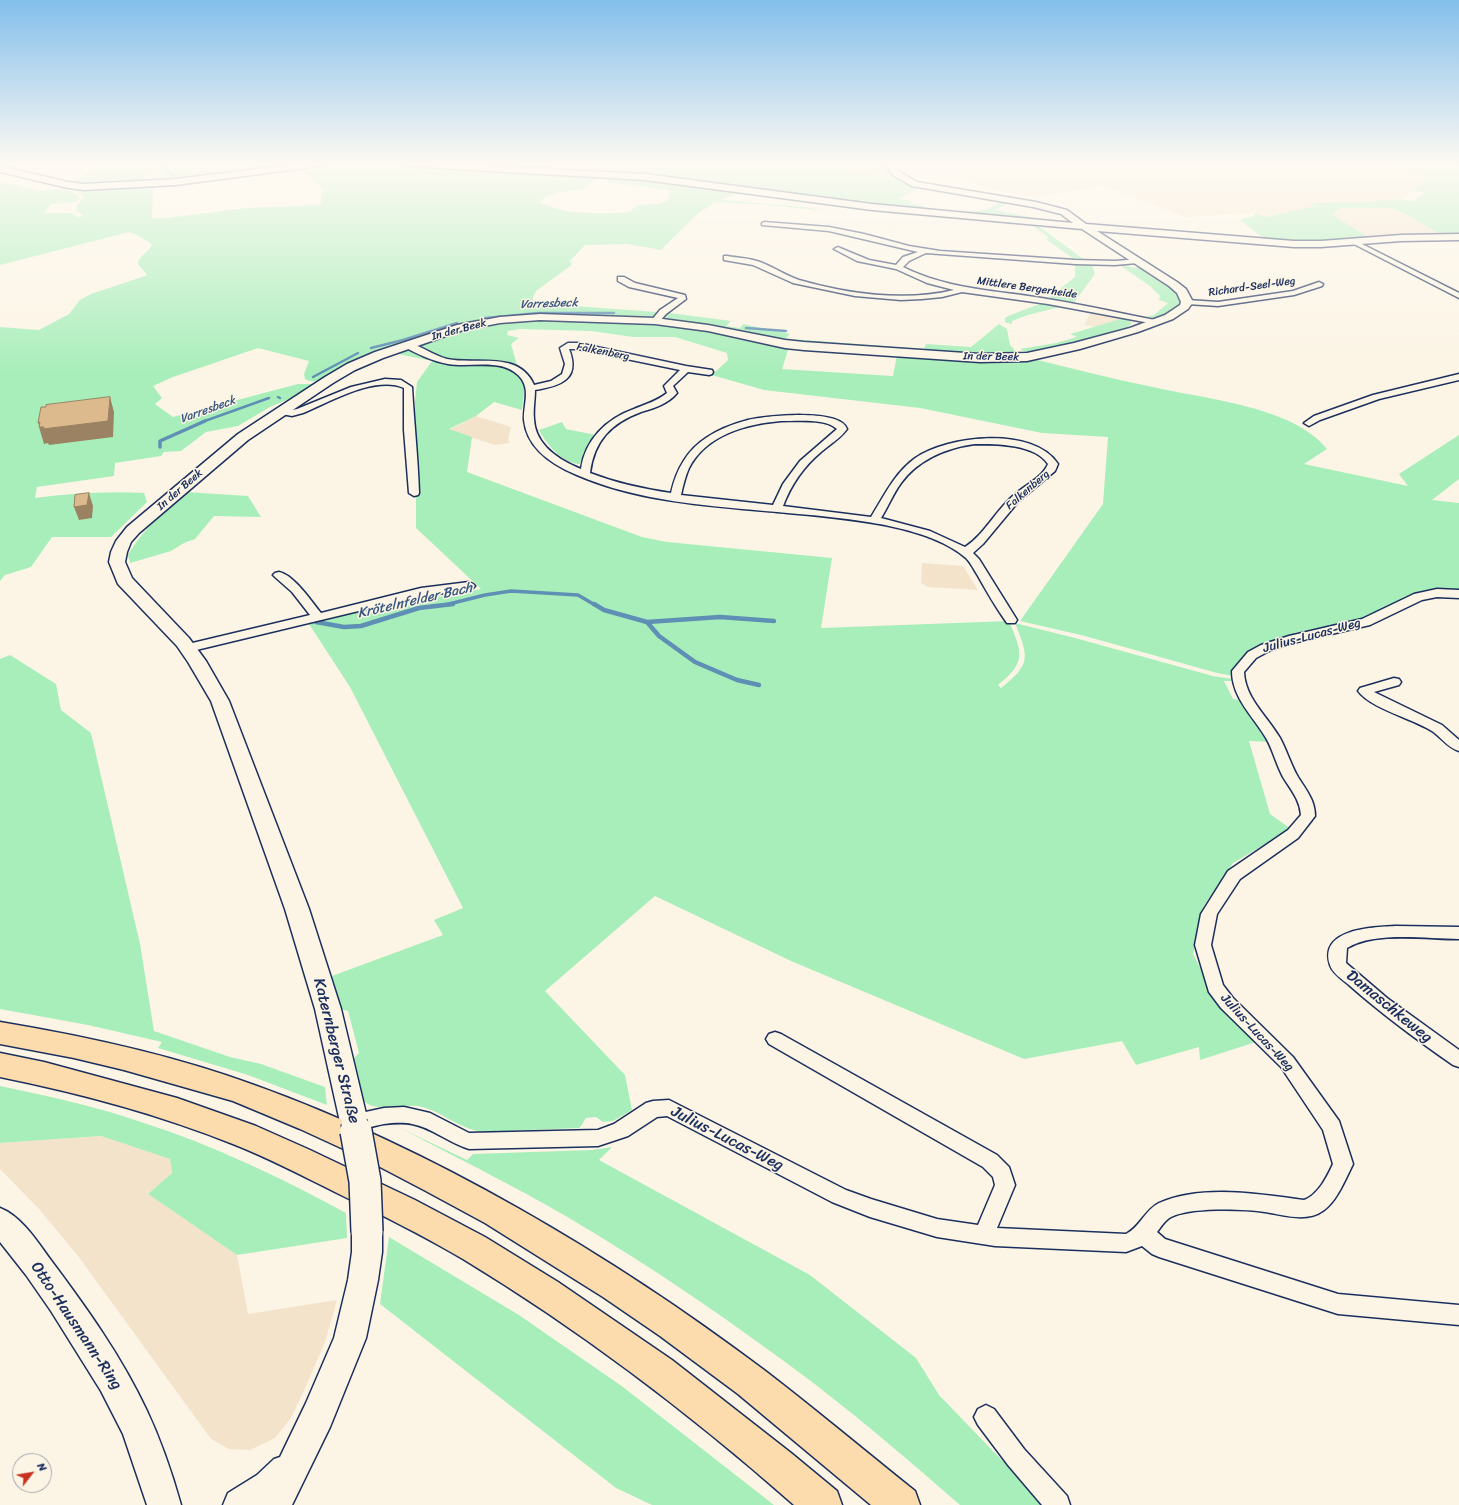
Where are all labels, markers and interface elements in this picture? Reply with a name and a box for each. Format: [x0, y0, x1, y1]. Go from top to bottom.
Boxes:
street label: Mittlere Bergerheide [976, 274, 1078, 302]
street label: Richard-Seel-Weg [1208, 274, 1296, 300]
water label: Varresbeck [520, 296, 578, 312]
street label: In der Beek [430, 316, 488, 344]
street label: Falkenberg [575, 340, 631, 364]
street label: In der Beek [963, 350, 1019, 364]
water label: Varresbeck [178, 393, 238, 427]
street label: In der Beek [155, 467, 205, 513]
street label: Falkenberg [1003, 467, 1053, 513]
water label: Krötelnfelder Bach [356, 580, 474, 622]
street label: Julius-Lucas-Weg [1262, 615, 1362, 657]
street label: Damaschkeweg [1342, 966, 1436, 1048]
street label: Katernberger Straße [309, 976, 363, 1126]
street label: Julius-Lucas-Weg [1217, 991, 1297, 1075]
street label: Julius-Lucas-Weg [668, 1102, 786, 1176]
street label: Otto-Hausmann-Ring [26, 1258, 126, 1394]
north arrow [12, 1453, 52, 1493]
text: N [32, 1459, 52, 1475]

